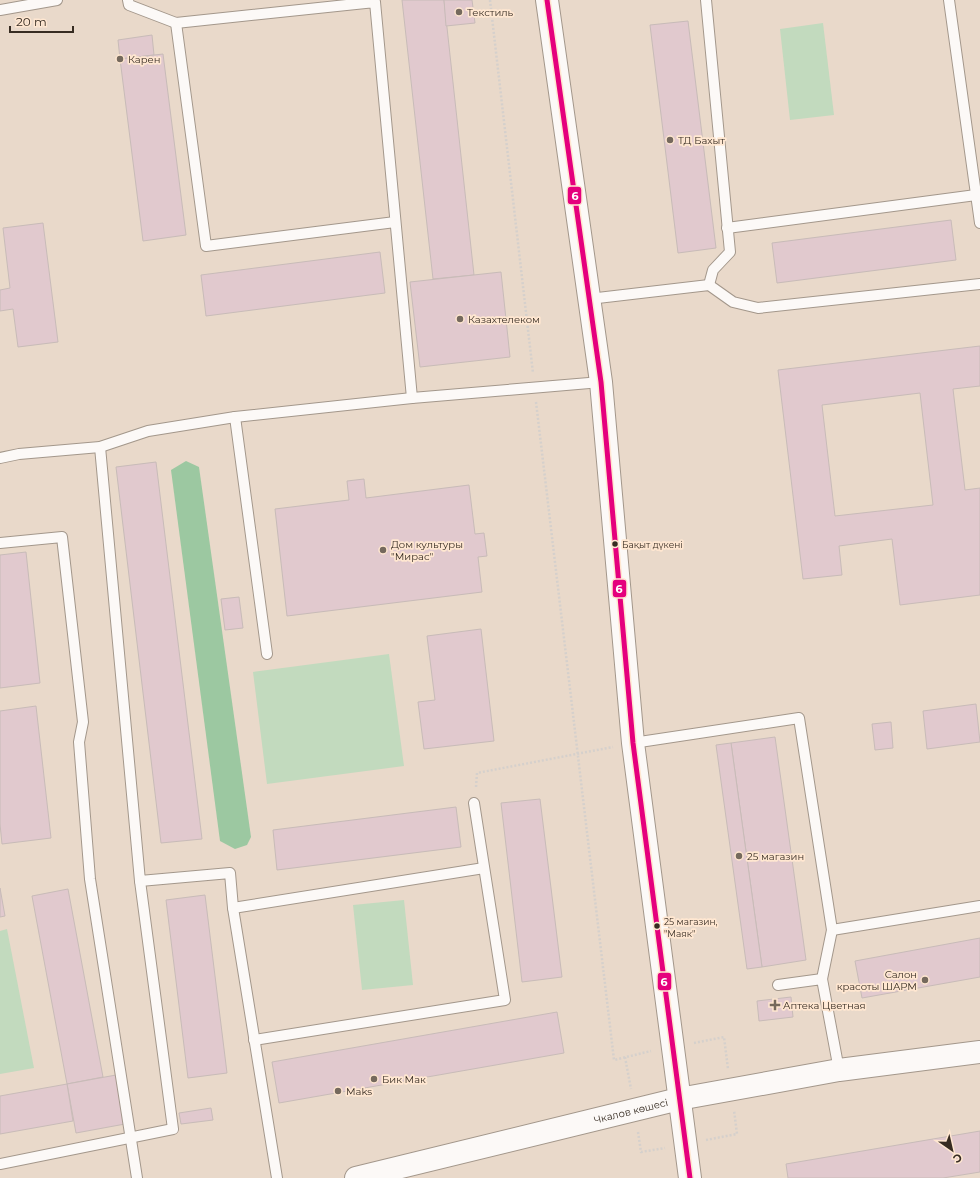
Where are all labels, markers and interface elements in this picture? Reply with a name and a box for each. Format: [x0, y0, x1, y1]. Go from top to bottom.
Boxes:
place label: Текстиль [467, 6, 514, 19]
marker: Текстиль [454, 7, 464, 17]
scale bar [10, 8, 73, 34]
text: 20 m [16, 14, 47, 29]
place label: Карен [128, 53, 160, 66]
marker: Карен [115, 54, 125, 64]
place label: ТД Бахыт [678, 134, 725, 147]
marker: ТД Бахыт [665, 135, 675, 145]
line badge: 6 [567, 186, 582, 205]
text: 6 [571, 189, 579, 203]
place label: Казахтелеком [468, 313, 540, 326]
marker: Казахтелеком [455, 314, 465, 324]
place label: Дом культуры "Мирас" [391, 538, 463, 563]
marker: Бақыт дүкені [610, 539, 620, 549]
place label: Бақыт дүкені [622, 539, 683, 550]
marker: Дом культуры "Мирас" [378, 545, 388, 555]
line badge: 6 [612, 579, 627, 598]
text: 6 [615, 582, 623, 596]
place label: 25 магазин [747, 850, 804, 863]
marker: 25 магазин [734, 851, 744, 861]
place label: 25 магазин, "Маяк" [664, 916, 718, 939]
marker: 25 магазин, "Маяк" [652, 921, 662, 931]
place label: Салон красоты ШАРМ [837, 968, 917, 993]
line badge: 6 [657, 972, 672, 991]
text: 6 [660, 975, 668, 989]
marker: Салон красоты ШАРМ [920, 975, 930, 985]
place label: Аптека Цветная [783, 999, 866, 1012]
marker: Аптека Цветная [770, 1000, 780, 1010]
place label: Бик Мак [382, 1073, 426, 1086]
marker: Бик Мак [369, 1074, 379, 1084]
place label: Maks [346, 1085, 372, 1098]
marker: Maks [333, 1086, 343, 1096]
street label: Чкалов көшесі [593, 1096, 669, 1127]
north arrow [932, 1130, 972, 1170]
text: С [950, 1150, 965, 1166]

